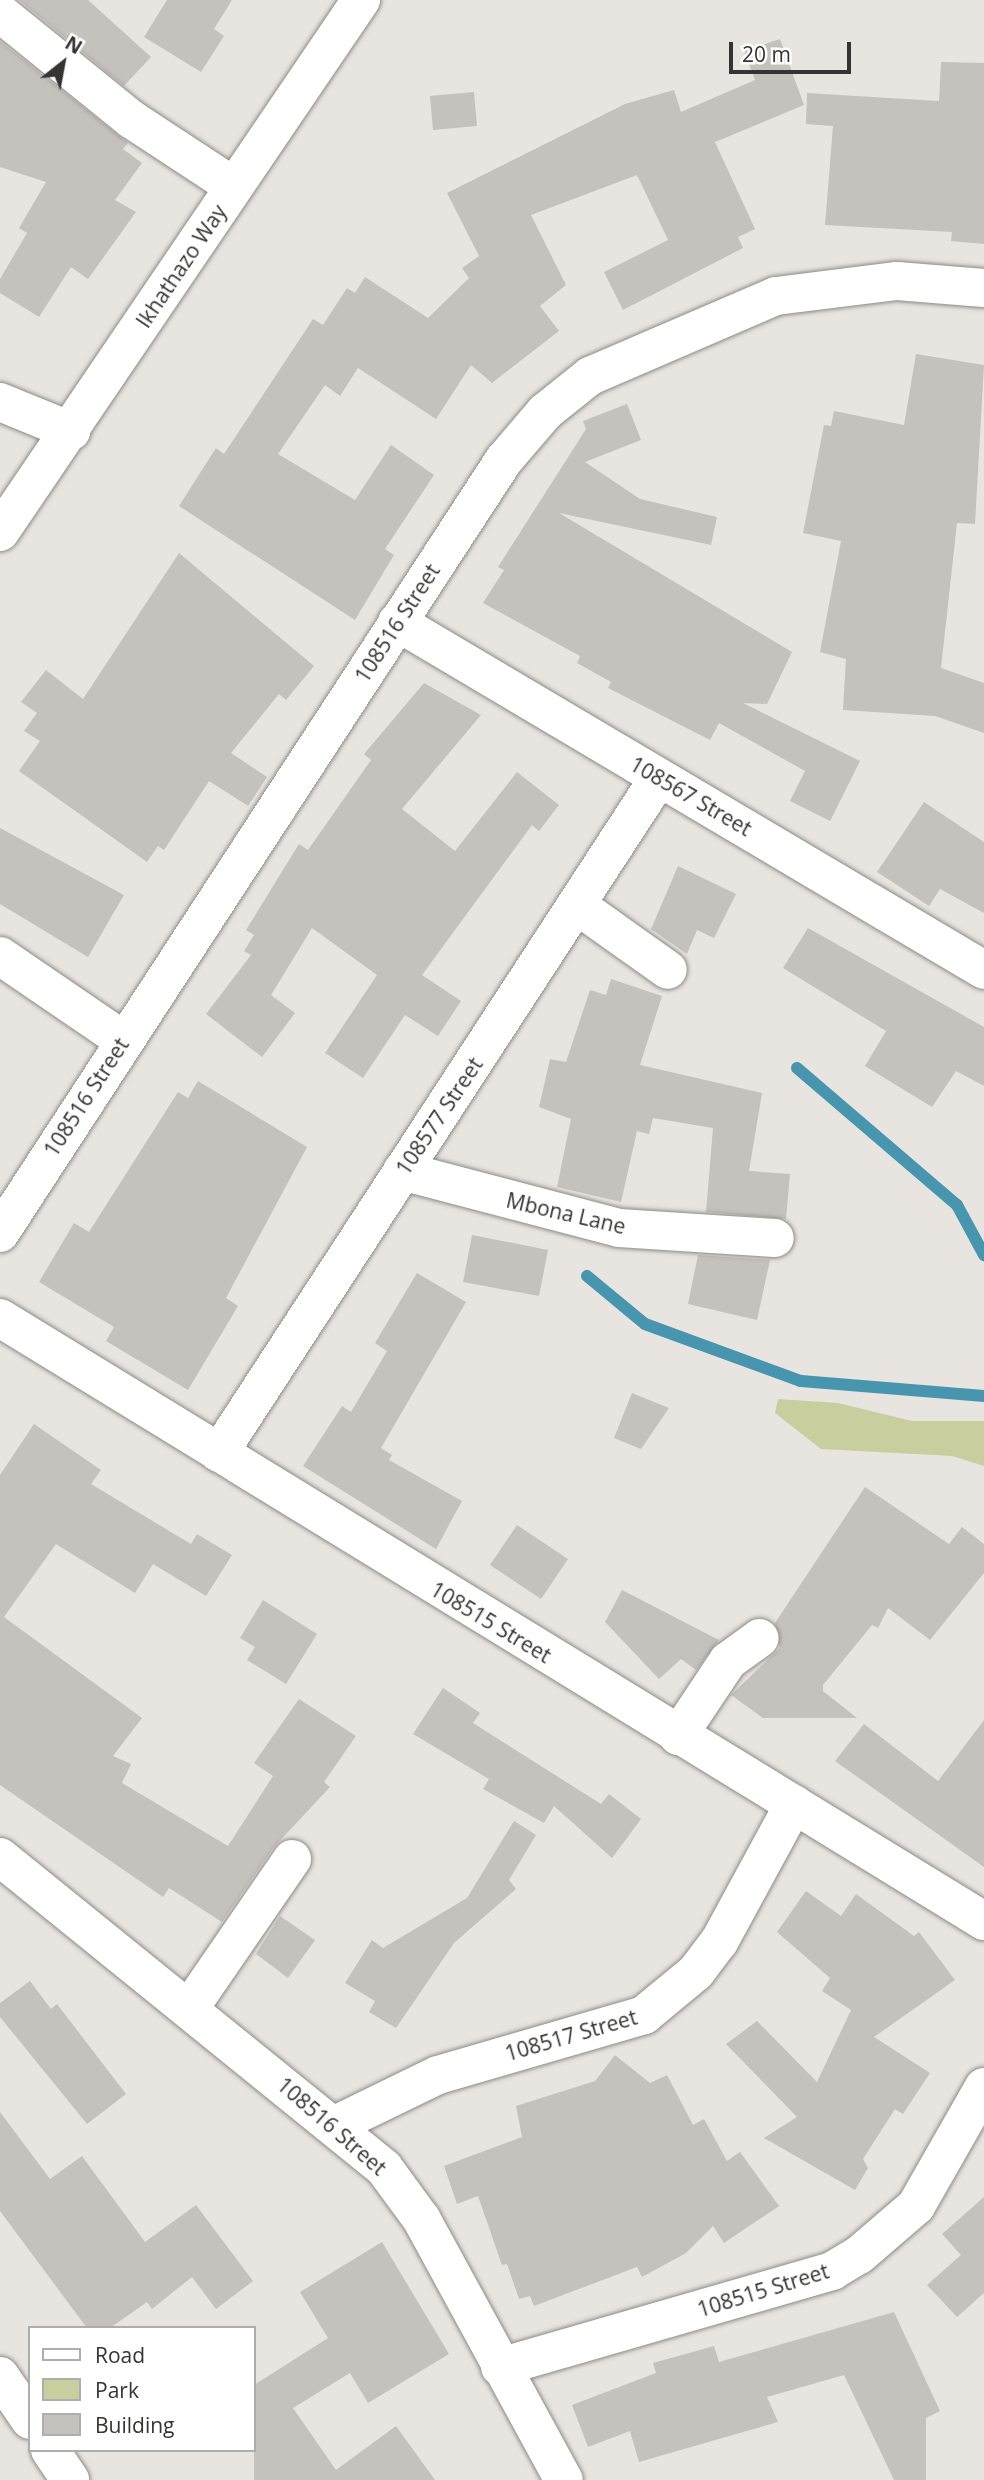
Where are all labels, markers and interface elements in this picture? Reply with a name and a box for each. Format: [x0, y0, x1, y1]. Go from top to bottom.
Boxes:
north arrow [28, 28, 98, 98]
scale bar [732, 28, 855, 72]
text: N [60, 30, 87, 60]
text: 20 m [742, 40, 791, 68]
street label: Ikhathazo Way [131, 200, 231, 332]
street label: 108516 Street [349, 559, 445, 687]
street label: 108567 Street [626, 751, 756, 841]
street label: 108516 Street [38, 1033, 134, 1161]
street label: 108577 Street [390, 1053, 488, 1179]
street label: Mbona Lane [504, 1187, 628, 1239]
street label: 108515 Street [426, 1576, 556, 1668]
street label: 108517 Street [502, 2004, 640, 2066]
street label: 108516 Street [272, 2072, 392, 2180]
street label: 108515 Street [694, 2258, 832, 2322]
legend [28, 2326, 256, 2452]
text: Road [95, 2341, 145, 2369]
text: Park [95, 2376, 139, 2404]
text: Building [95, 2411, 174, 2439]

